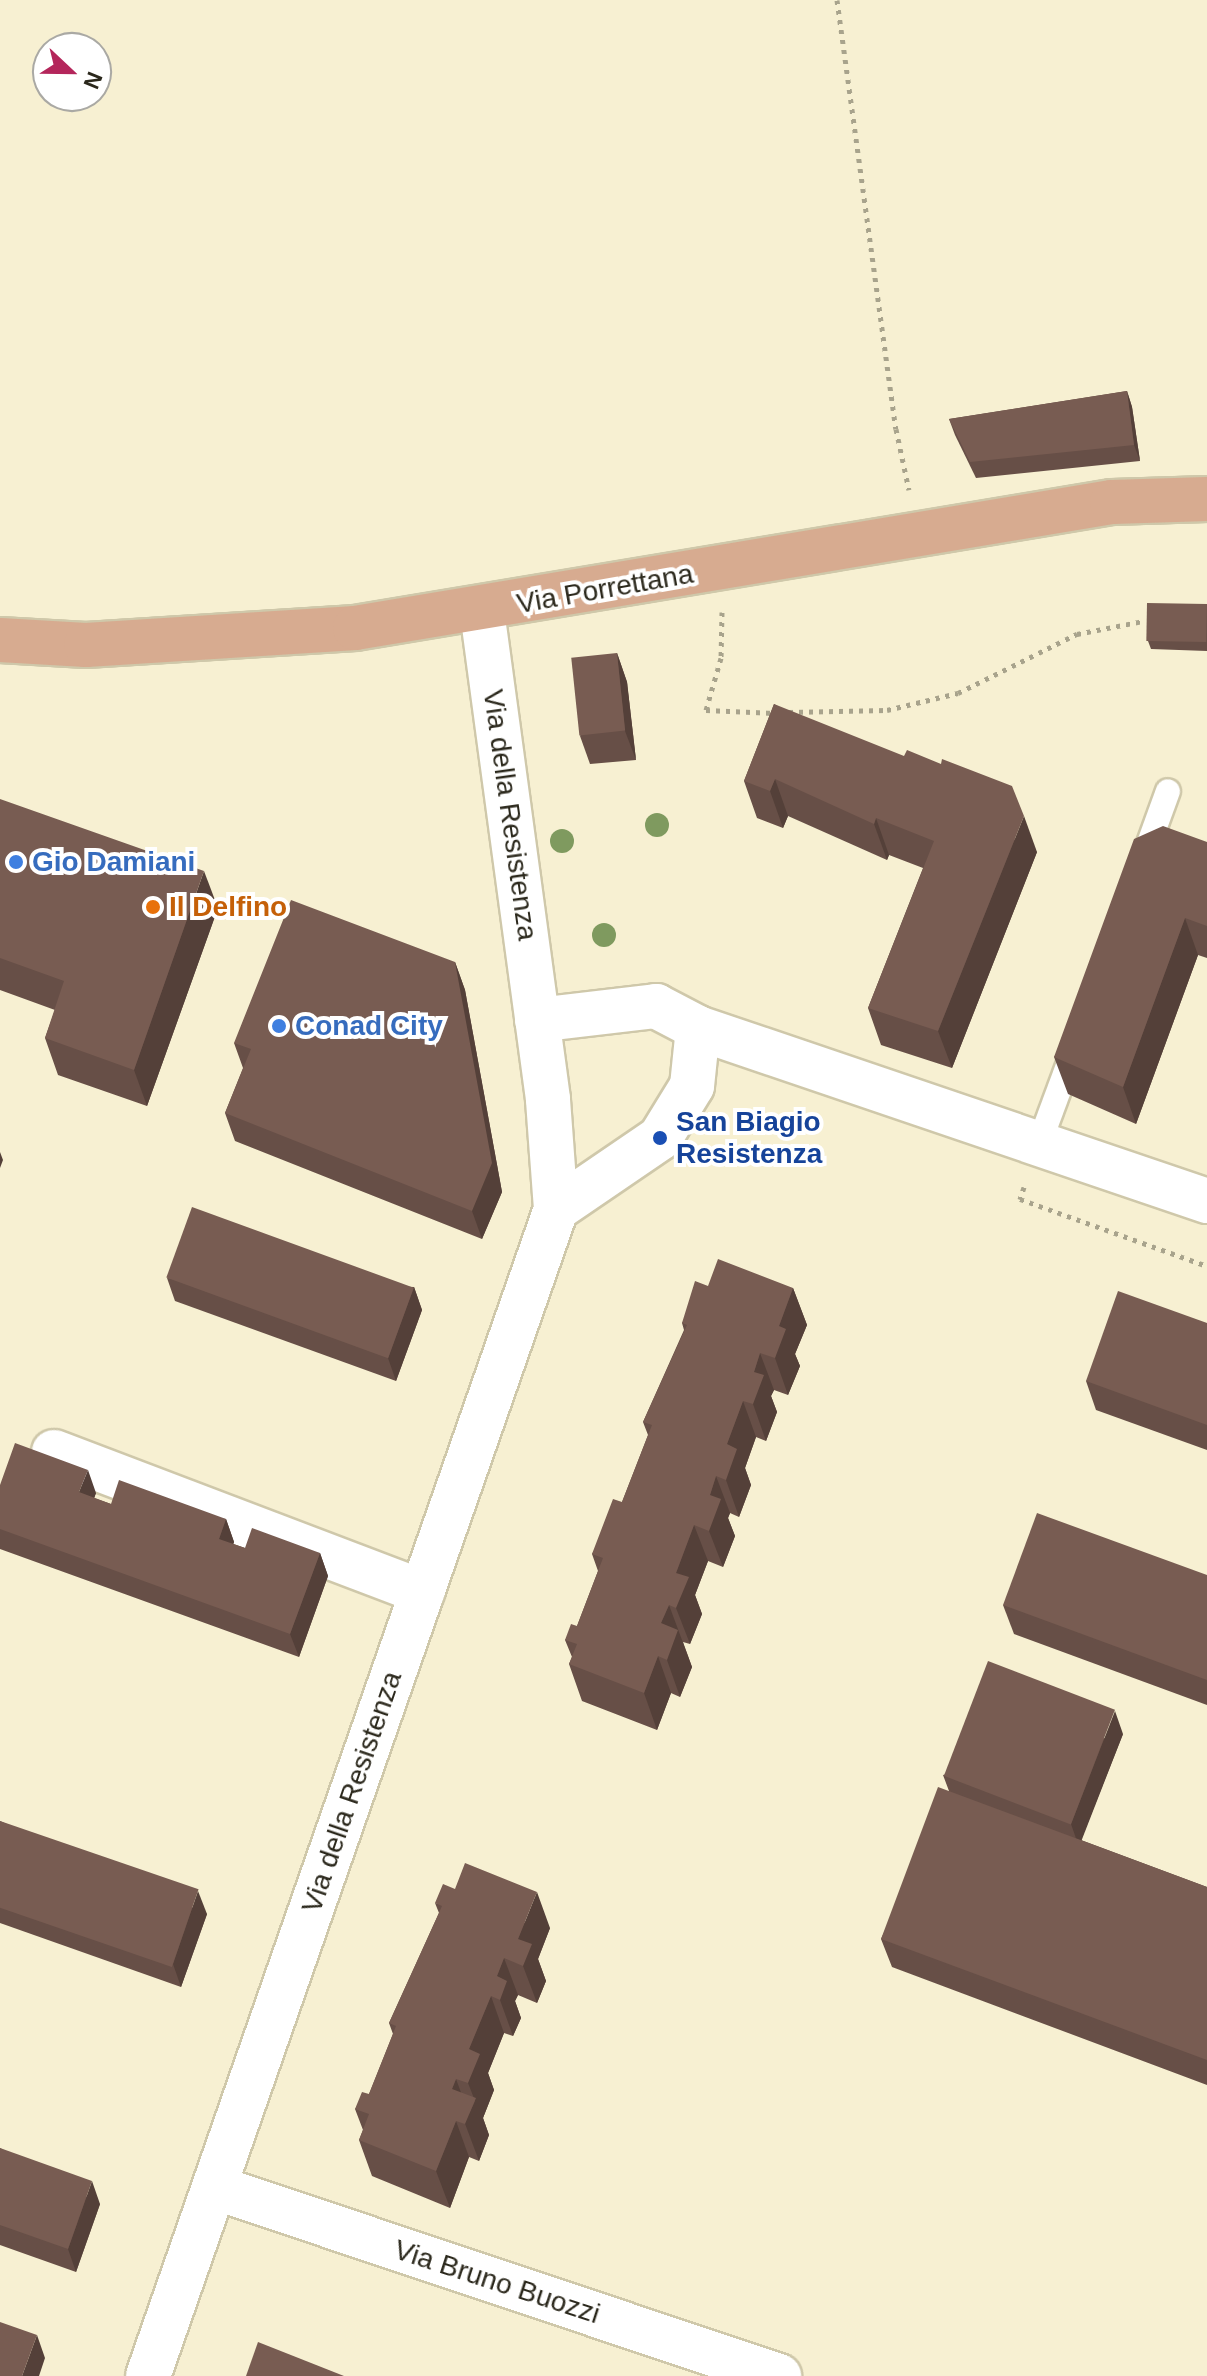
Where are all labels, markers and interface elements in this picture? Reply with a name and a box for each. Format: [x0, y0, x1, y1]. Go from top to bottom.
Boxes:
north arrow [32, 32, 112, 112]
text: N [78, 68, 107, 92]
street label: Via Porrettana [514, 557, 696, 621]
street label: Via della Resistenza [476, 687, 544, 943]
place label: Gio Damiani [32, 845, 195, 879]
marker: Gio Damiani [7, 853, 25, 871]
place label: Il Delfino [169, 890, 287, 924]
marker: Il Delfino [144, 898, 162, 916]
place label: Conad City [295, 1009, 443, 1043]
marker: Conad City [270, 1017, 288, 1035]
place label: San Biagio Resistenza [676, 1105, 822, 1171]
marker: San Biagio Resistenza [651, 1129, 669, 1147]
street label: Via della Resistenza [295, 1667, 409, 1917]
street label: Via Bruno Buozzi [390, 2233, 604, 2331]

